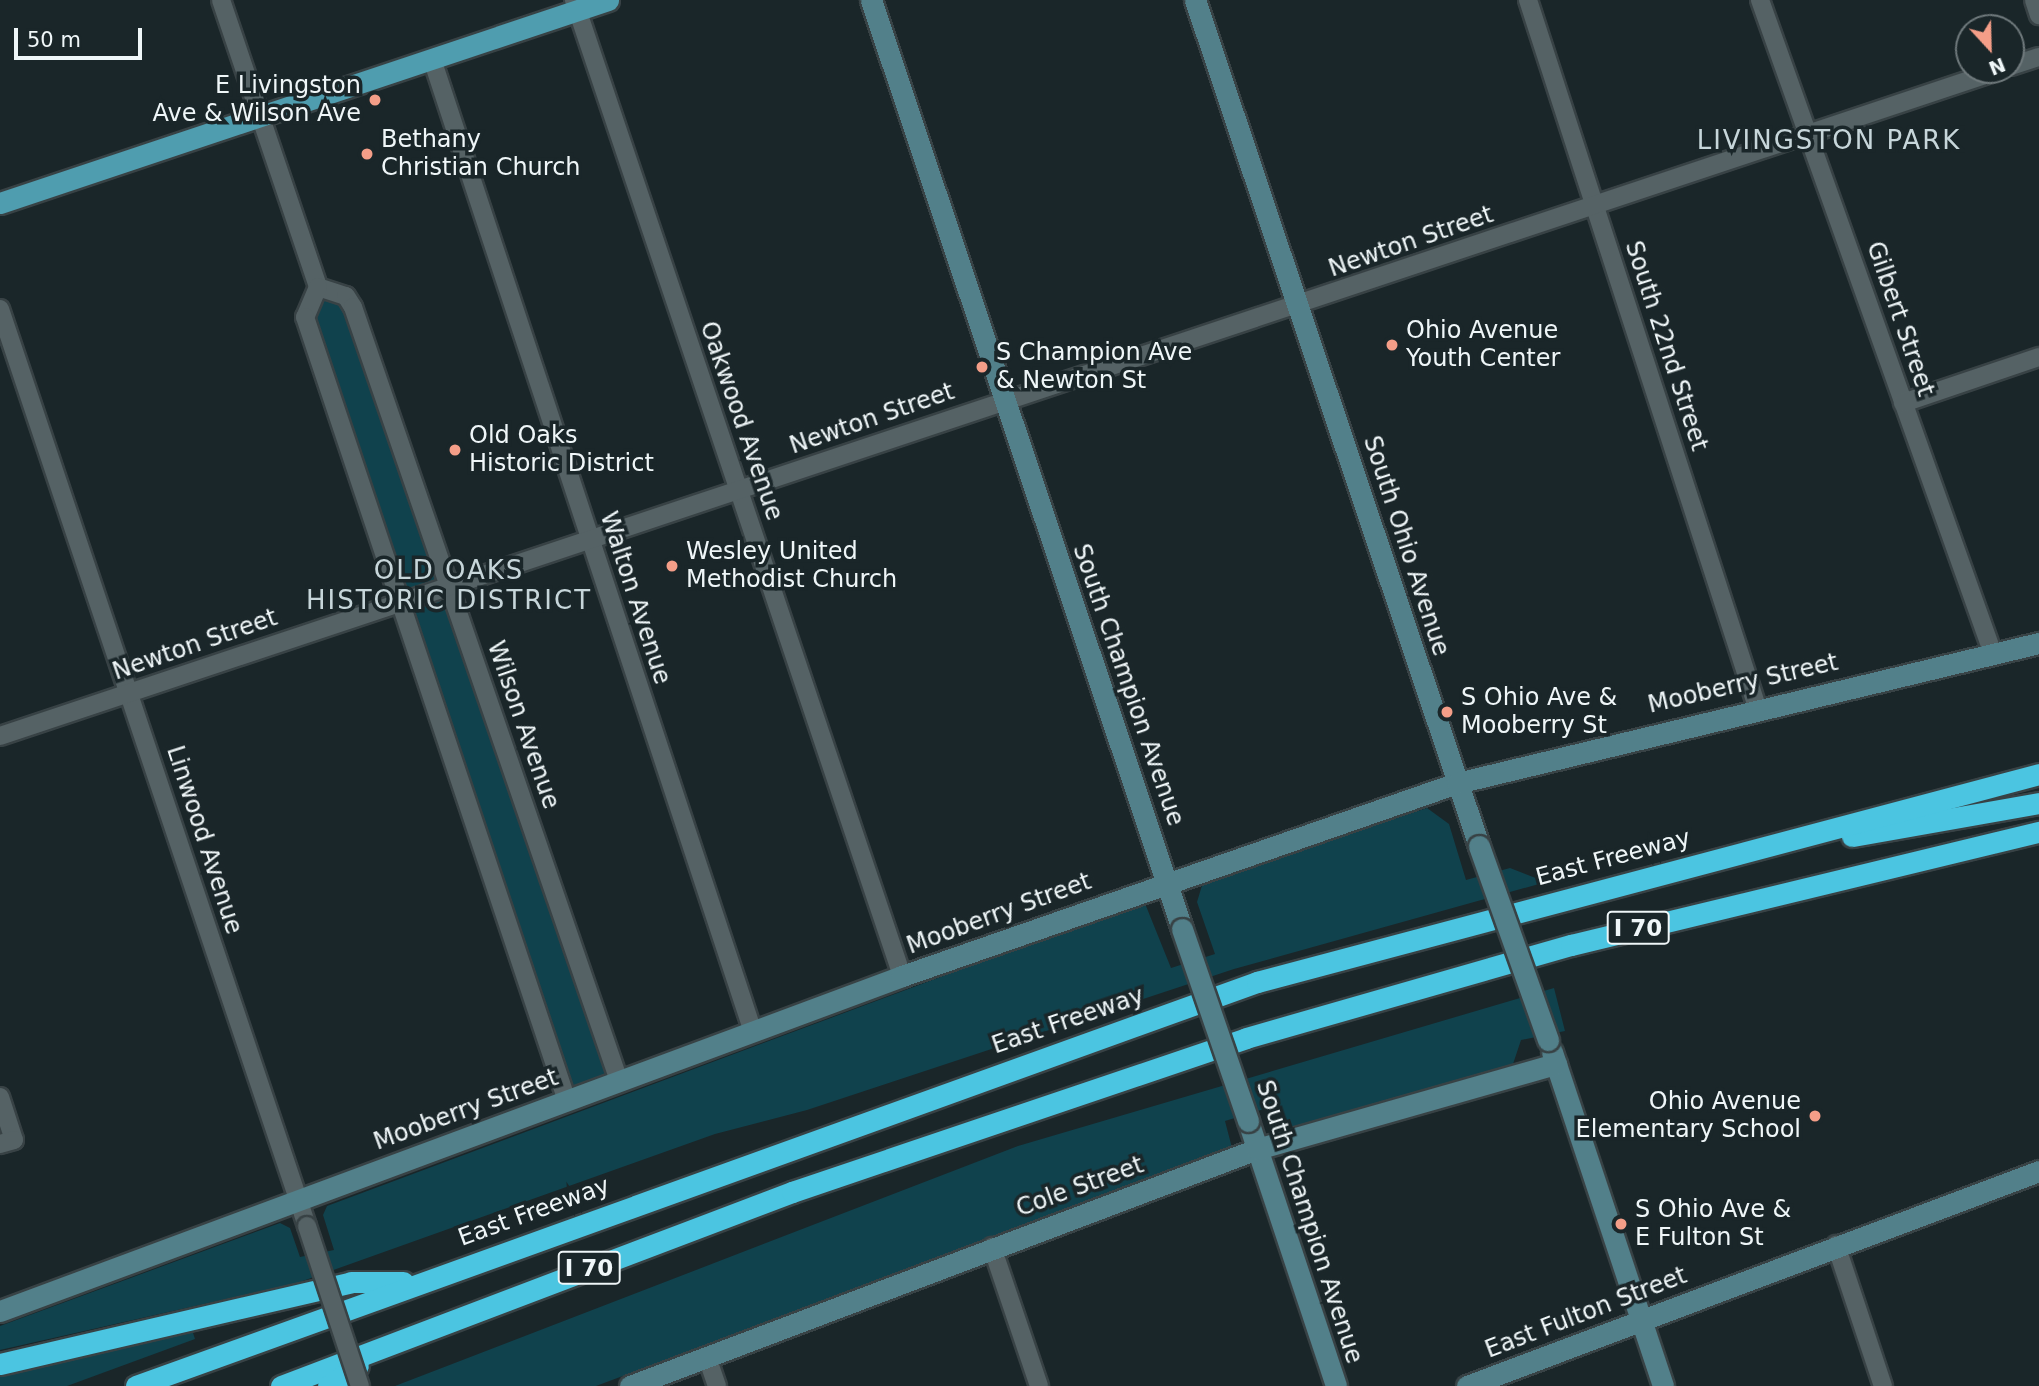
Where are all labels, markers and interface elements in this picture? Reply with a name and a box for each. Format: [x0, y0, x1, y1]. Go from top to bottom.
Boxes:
scale bar [18, 14, 145, 58]
north arrow [1955, 14, 2025, 84]
text: 50 m [27, 28, 81, 52]
text: N [1986, 53, 2009, 80]
place label: E Livingston Ave & Wilson Ave [152, 72, 361, 128]
marker: E Livingston Ave & Wilson Ave [367, 92, 383, 108]
district label: LIVINGSTON PARK [1699, 125, 1959, 157]
place label: Bethany Christian Church [381, 126, 581, 182]
marker: Bethany Christian Church [359, 146, 375, 162]
street label: Newton Street [1325, 200, 1497, 284]
street label: South 22nd Street [1618, 237, 1714, 455]
street label: Gilbert Street [1860, 238, 1940, 400]
place label: Ohio Avenue Youth Center [1406, 317, 1560, 373]
street label: Oakwood Avenue [693, 318, 789, 524]
marker: Ohio Avenue Youth Center [1384, 337, 1400, 353]
place label: S Champion Ave & Newton St [996, 339, 1192, 395]
marker: S Champion Ave & Newton St [974, 359, 990, 375]
street label: Newton Street [786, 377, 958, 461]
place label: Old Oaks Historic District [469, 422, 654, 478]
street label: South Ohio Avenue [1357, 432, 1455, 660]
marker: Old Oaks Historic District [447, 442, 463, 458]
street label: Walton Avenue [594, 508, 676, 688]
place label: Wesley United Methodist Church [686, 538, 897, 594]
street label: South Champion Avenue [1066, 540, 1190, 830]
district label: OLD OAKS HISTORIC DISTRICT [308, 555, 590, 616]
marker: Wesley United Methodist Church [664, 558, 680, 574]
street label: Newton Street [109, 603, 281, 687]
street label: Wilson Avenue [481, 637, 565, 813]
street label: Mooberry Street [1645, 648, 1841, 720]
place label: S Ohio Ave & Mooberry St [1461, 684, 1617, 740]
marker: S Ohio Ave & Mooberry St [1439, 704, 1455, 720]
street label: Linwood Avenue [160, 742, 248, 938]
street label: East Freeway [1533, 824, 1693, 892]
street label: Mooberry Street [903, 867, 1095, 961]
road number: I 70 [1606, 909, 1670, 948]
street label: East Freeway [988, 982, 1148, 1060]
street label: Mooberry Street [370, 1063, 562, 1157]
street label: South Champion Avenue [1250, 1077, 1368, 1367]
place label: Ohio Avenue Elementary School [1576, 1088, 1801, 1144]
marker: Ohio Avenue Elementary School [1807, 1108, 1823, 1124]
street label: Cole Street [1012, 1151, 1148, 1223]
street label: East Freeway [454, 1171, 614, 1253]
place label: S Ohio Ave & E Fulton St [1635, 1196, 1791, 1252]
marker: S Ohio Ave & E Fulton St [1613, 1216, 1629, 1232]
road number: I 70 [558, 1248, 620, 1288]
street label: East Fulton Street [1481, 1261, 1691, 1365]

